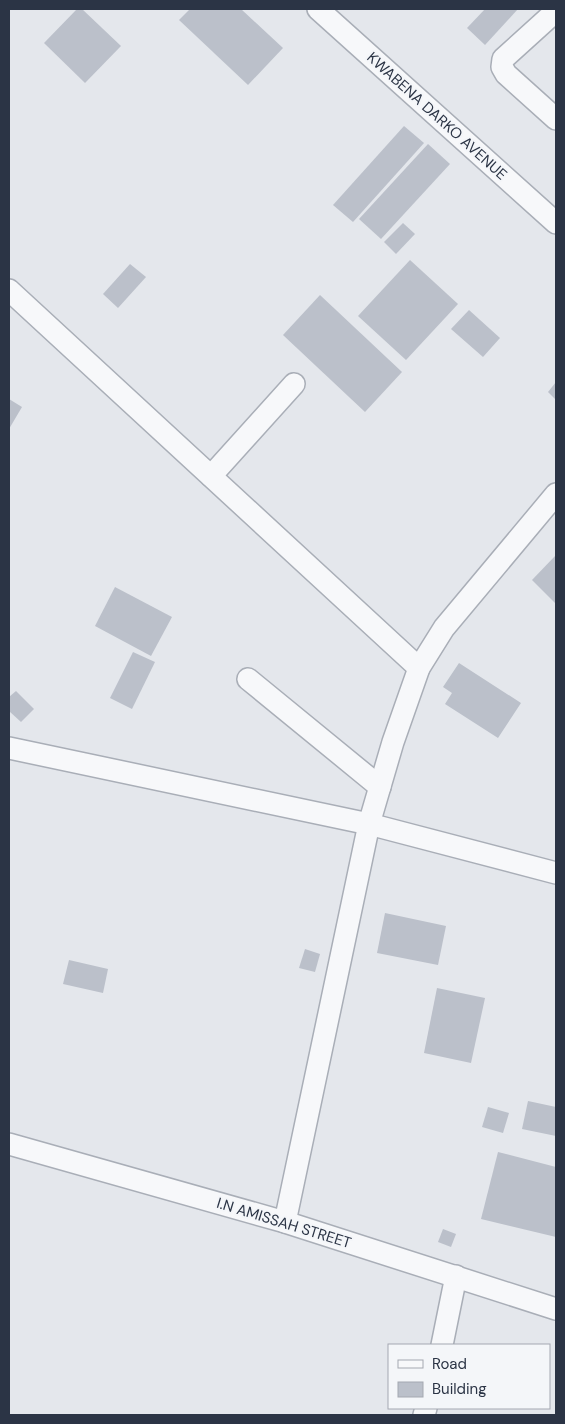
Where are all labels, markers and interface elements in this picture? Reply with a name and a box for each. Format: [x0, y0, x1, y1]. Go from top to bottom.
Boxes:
street label: KWABENA DARKO AVENUE [363, 48, 511, 184]
street label: I.N AMISSAH STREET [214, 1193, 354, 1253]
legend [388, 1344, 550, 1409]
text: Road [432, 1354, 467, 1374]
text: Building [432, 1379, 487, 1399]

